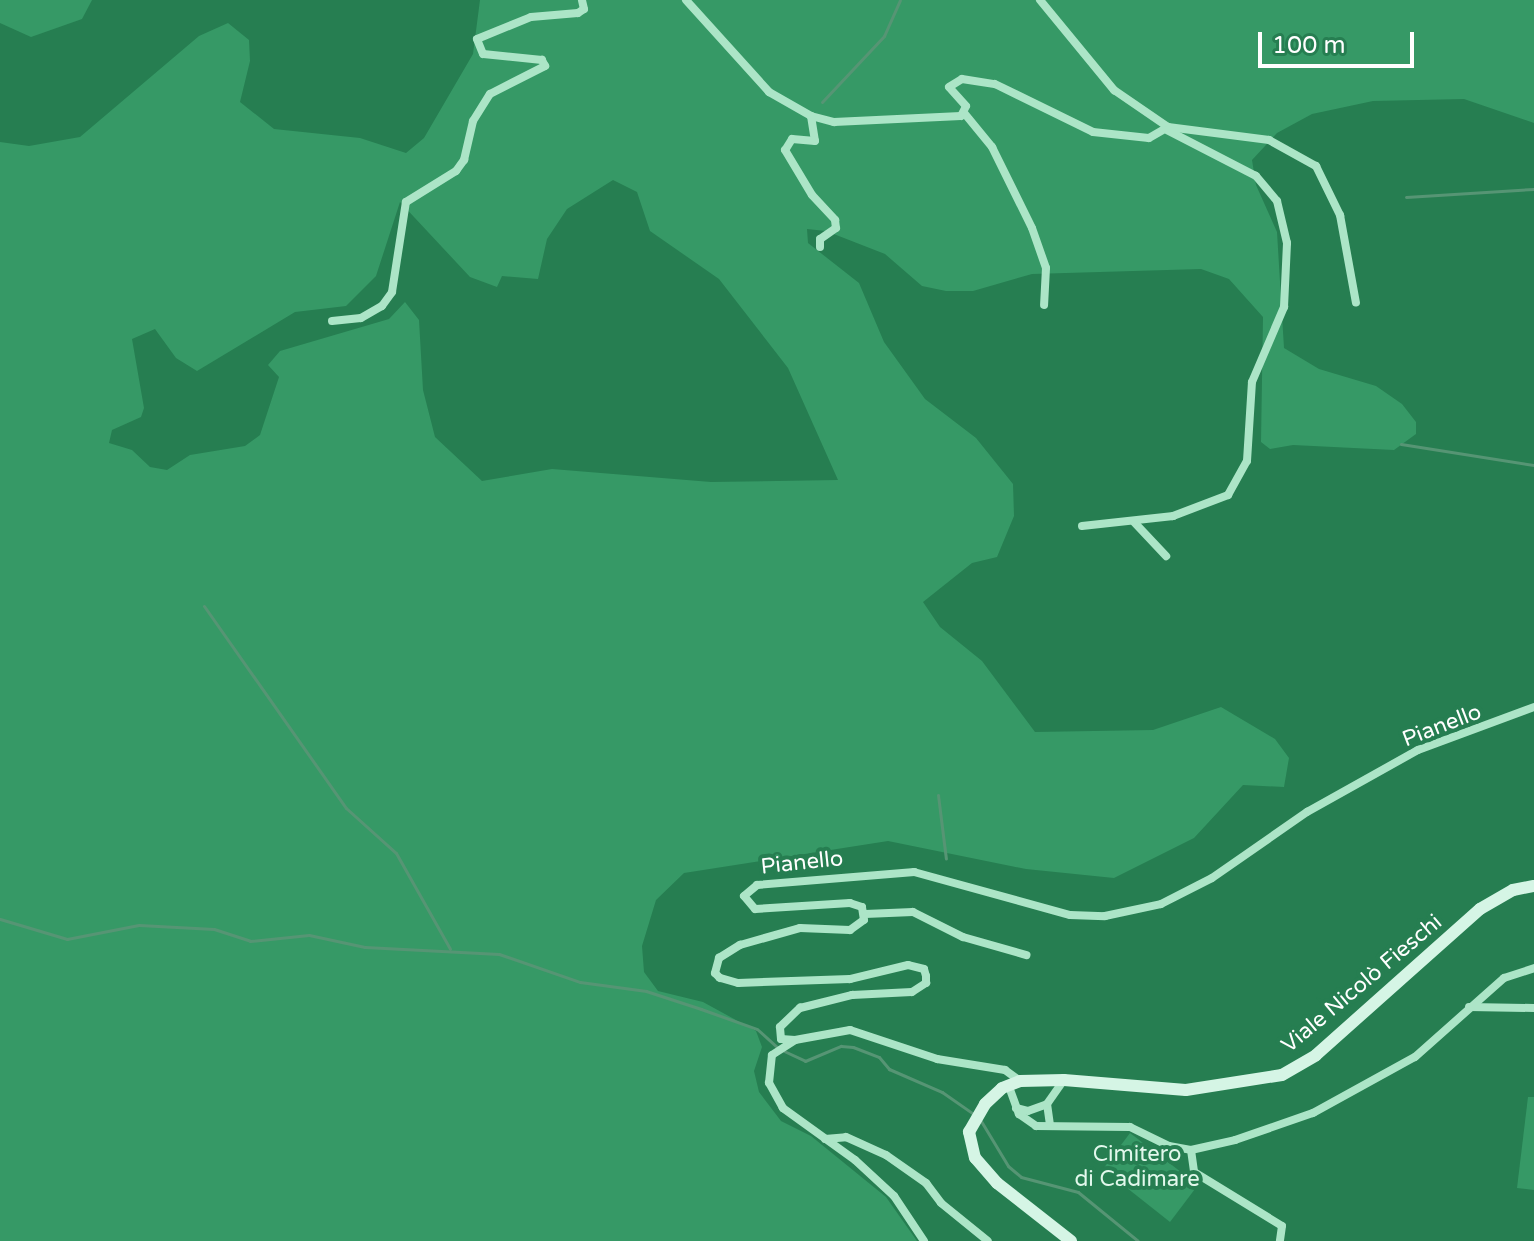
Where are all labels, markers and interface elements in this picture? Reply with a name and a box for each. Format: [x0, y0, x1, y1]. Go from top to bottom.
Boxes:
scale bar [1262, 16, 1418, 66]
text: 100 m [1272, 31, 1346, 60]
street label: Pianello [1399, 699, 1485, 753]
street label: Pianello [760, 846, 844, 880]
street label: Viale Nicolò Fieschi [1276, 909, 1448, 1059]
park label: Cimitero di Cadimare [1074, 1141, 1200, 1192]

